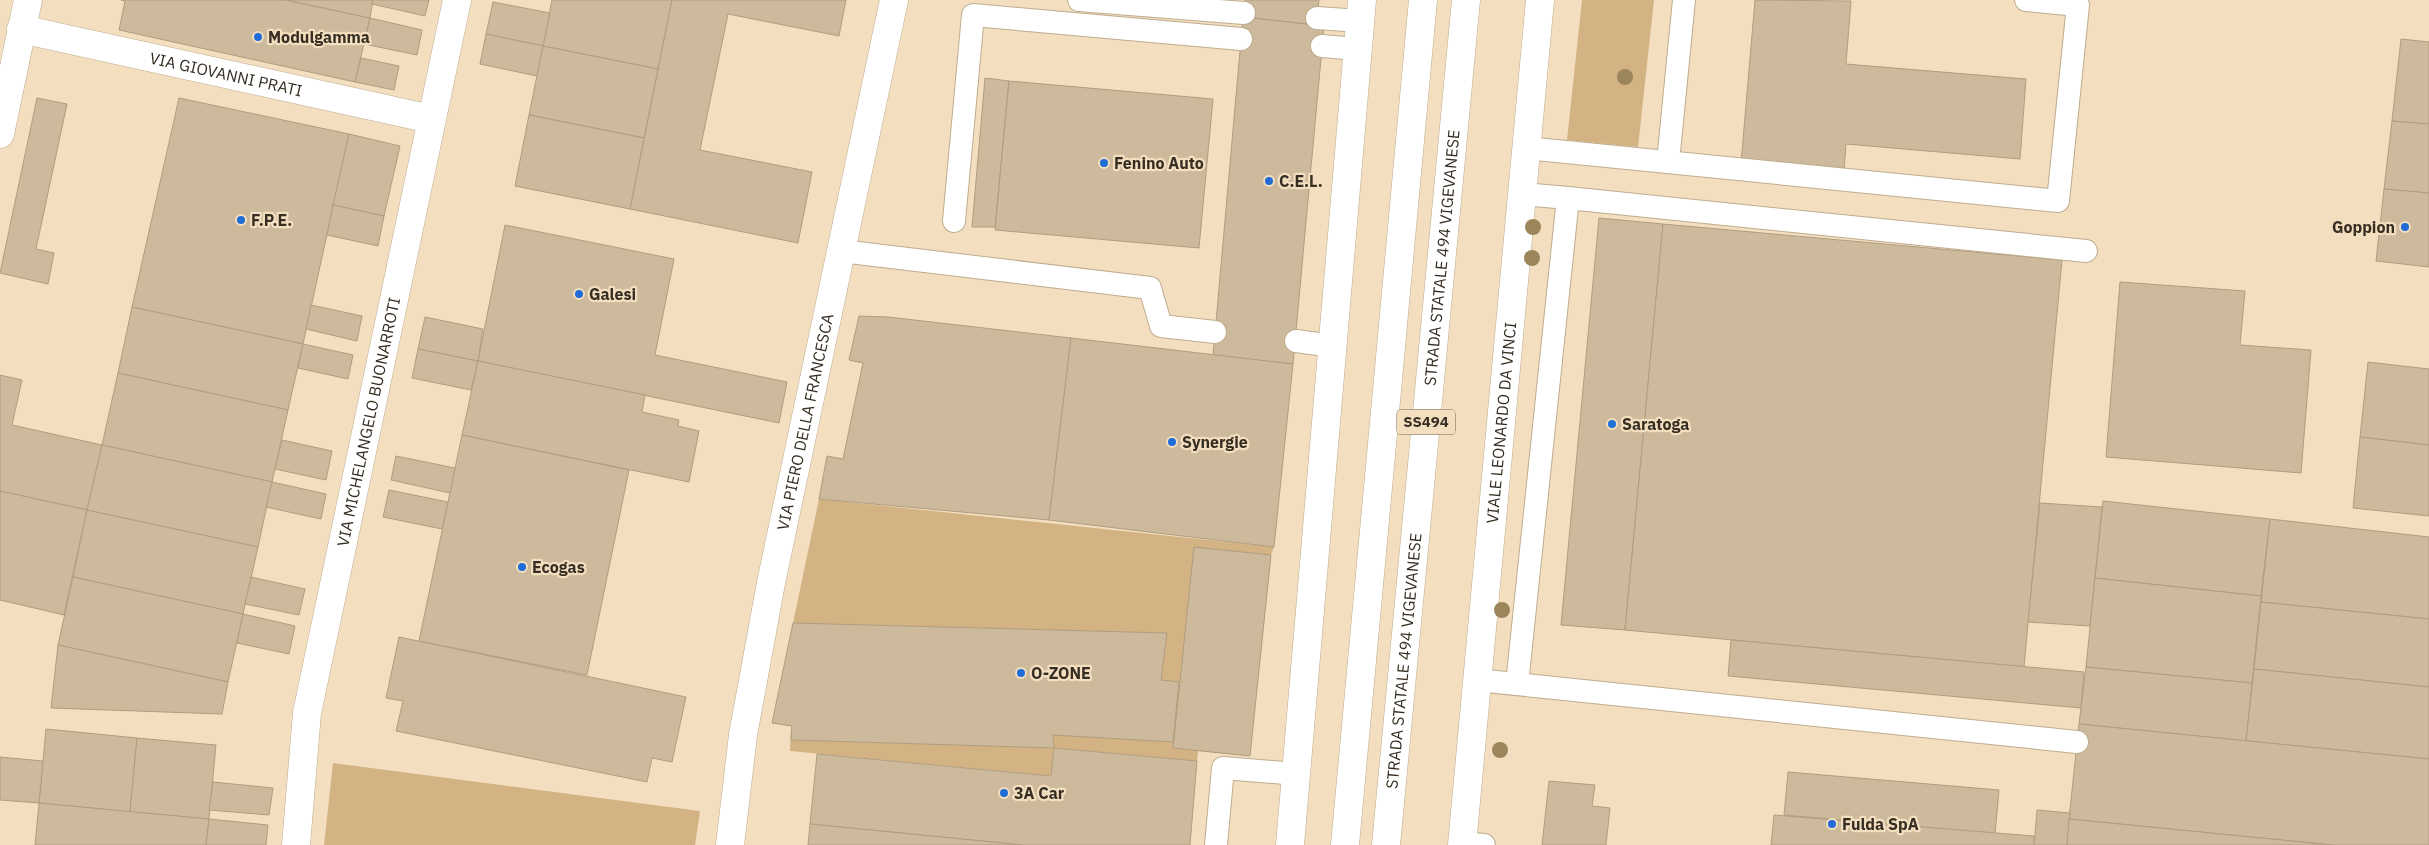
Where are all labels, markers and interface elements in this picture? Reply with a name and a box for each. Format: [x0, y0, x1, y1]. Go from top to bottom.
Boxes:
place label: Modulgamma [268, 27, 370, 47]
marker: Modulgamma [252, 31, 264, 43]
street label: VIA GIOVANNI PRATI [148, 48, 304, 100]
street label: STRADA STATALE 494 VIGEVANESE [1420, 129, 1464, 387]
place label: Fenino Auto [1114, 153, 1204, 173]
marker: Fenino Auto [1098, 157, 1110, 169]
place label: C.E.L. [1279, 171, 1323, 191]
marker: C.E.L. [1263, 175, 1275, 187]
place label: F.P.E. [251, 210, 292, 230]
marker: F.P.E. [235, 214, 247, 226]
place label: Goppion [2332, 217, 2395, 237]
marker: Goppion [2399, 221, 2411, 233]
place label: Galesi [589, 284, 636, 304]
marker: Galesi [573, 288, 585, 300]
street label: VIA MICHELANGELO BUONARROTI [332, 295, 404, 548]
street label: VIA PIERO DELLA FRANCESCA [772, 312, 838, 532]
street label: VIALE LEONARDO DA VINCI [1482, 321, 1520, 524]
road number: SS494 [1397, 410, 1455, 434]
place label: Saratoga [1622, 414, 1689, 434]
marker: Saratoga [1606, 418, 1618, 430]
place label: Synergie [1182, 432, 1248, 452]
marker: Synergie [1166, 436, 1178, 448]
street label: STRADA STATALE 494 VIGEVANESE [1381, 532, 1426, 790]
place label: Ecogas [532, 557, 585, 577]
marker: Ecogas [516, 561, 528, 573]
place label: O-ZONE [1031, 663, 1091, 683]
marker: O-ZONE [1015, 667, 1027, 679]
place label: 3A Car [1014, 783, 1065, 803]
marker: 3A Car [998, 787, 1010, 799]
place label: Fulda SpA [1842, 814, 1919, 834]
marker: Fulda SpA [1826, 818, 1838, 830]

